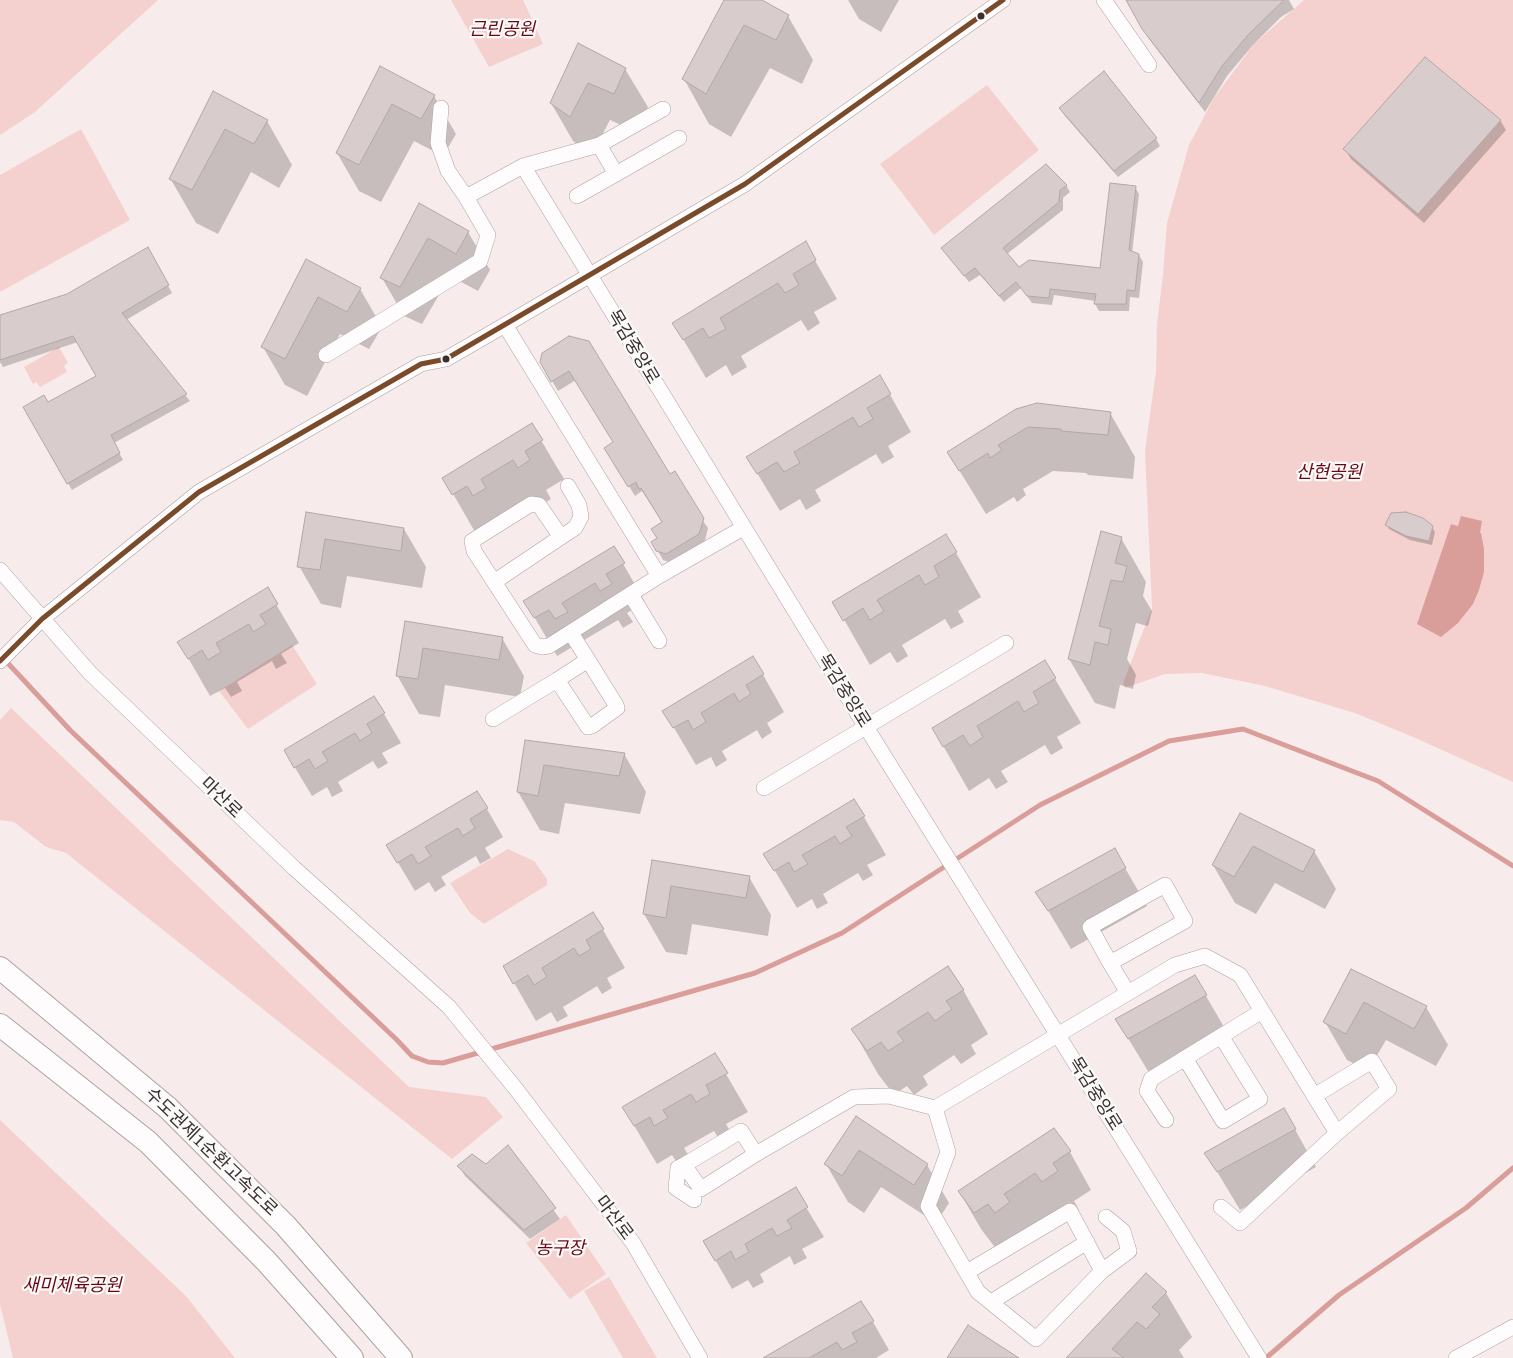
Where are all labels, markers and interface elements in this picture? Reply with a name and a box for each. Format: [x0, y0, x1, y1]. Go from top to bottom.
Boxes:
unlabelled marker [976, 11, 986, 21]
park label: 근린공원 [469, 19, 535, 41]
street label: 목감중앙로 [602, 306, 664, 388]
unlabelled marker [441, 354, 451, 364]
park label: 산현공원 [1296, 462, 1362, 484]
street label: 목감중앙로 [813, 650, 875, 732]
street label: 마산로 [196, 773, 246, 823]
street label: 목감중앙로 [1064, 1053, 1126, 1135]
street label: 수도권제1순환고속도로 [140, 1083, 282, 1221]
street label: 마산로 [590, 1192, 638, 1244]
park label: 농구장 [535, 1238, 585, 1260]
park label: 새미체육공원 [22, 1275, 122, 1297]

